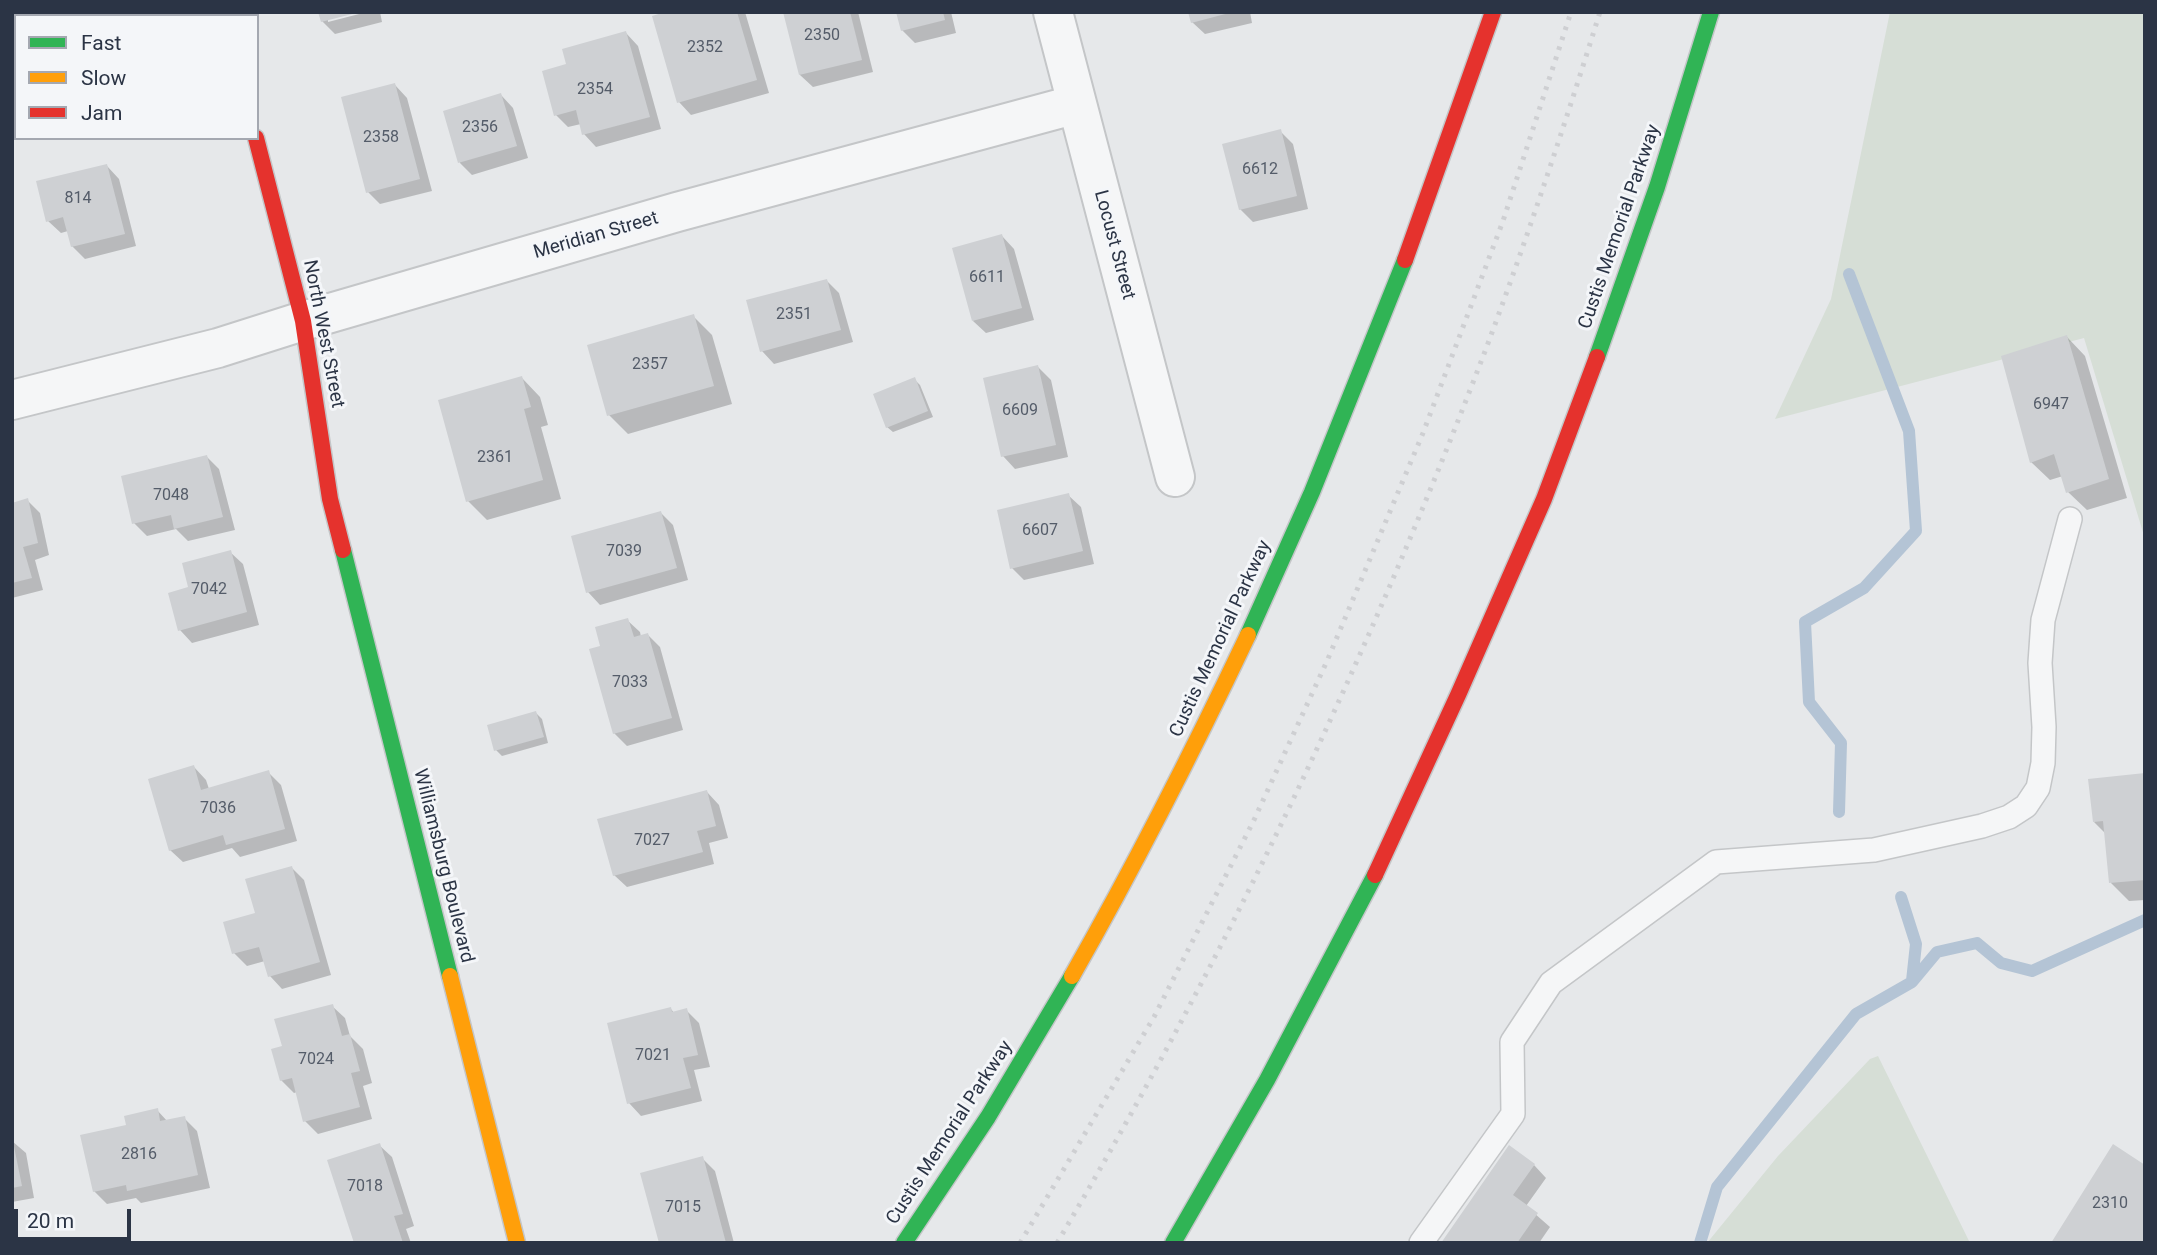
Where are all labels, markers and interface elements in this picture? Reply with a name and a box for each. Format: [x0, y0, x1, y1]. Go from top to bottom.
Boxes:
legend [14, 14, 259, 140]
house number: 2350 [804, 26, 840, 46]
text: Fast [81, 31, 121, 55]
house number: 2352 [687, 38, 723, 58]
text: Slow [81, 66, 126, 90]
house number: 2354 [577, 80, 613, 100]
text: Jam [81, 101, 122, 125]
house number: 2356 [462, 118, 498, 138]
street label: Custis Memorial Parkway [1574, 122, 1666, 332]
house number: 2358 [363, 128, 399, 148]
house number: 6612 [1242, 160, 1278, 180]
street label: Locust Street [1088, 188, 1140, 302]
house number: 814 [65, 189, 91, 209]
street label: Meridian Street [531, 207, 661, 265]
street label: North West Street [297, 258, 349, 410]
house number: 6611 [969, 268, 1005, 288]
house number: 2351 [776, 305, 812, 325]
house number: 2357 [632, 355, 668, 375]
house number: 6947 [2033, 395, 2069, 415]
house number: 6609 [1002, 401, 1038, 421]
house number: 2361 [477, 448, 513, 468]
house number: 7048 [153, 486, 189, 506]
house number: 6607 [1022, 521, 1058, 541]
street label: Custis Memorial Parkway [1165, 537, 1277, 741]
house number: 7039 [606, 542, 642, 562]
house number: 7042 [191, 580, 227, 600]
house number: 7033 [612, 673, 648, 693]
street label: Williamsburg Boulevard [408, 767, 478, 965]
house number: 7036 [200, 799, 236, 819]
house number: 7027 [634, 831, 670, 851]
street label: Custis Memorial Parkway [882, 1037, 1018, 1229]
house number: 7021 [635, 1046, 671, 1066]
house number: 7024 [298, 1050, 334, 1070]
house number: 2816 [121, 1145, 157, 1165]
house number: 7018 [347, 1177, 383, 1197]
house number: 2310 [2092, 1194, 2128, 1214]
scale bar [18, 1196, 135, 1240]
house number: 7015 [665, 1198, 701, 1218]
text: 20 m [27, 1209, 74, 1233]

